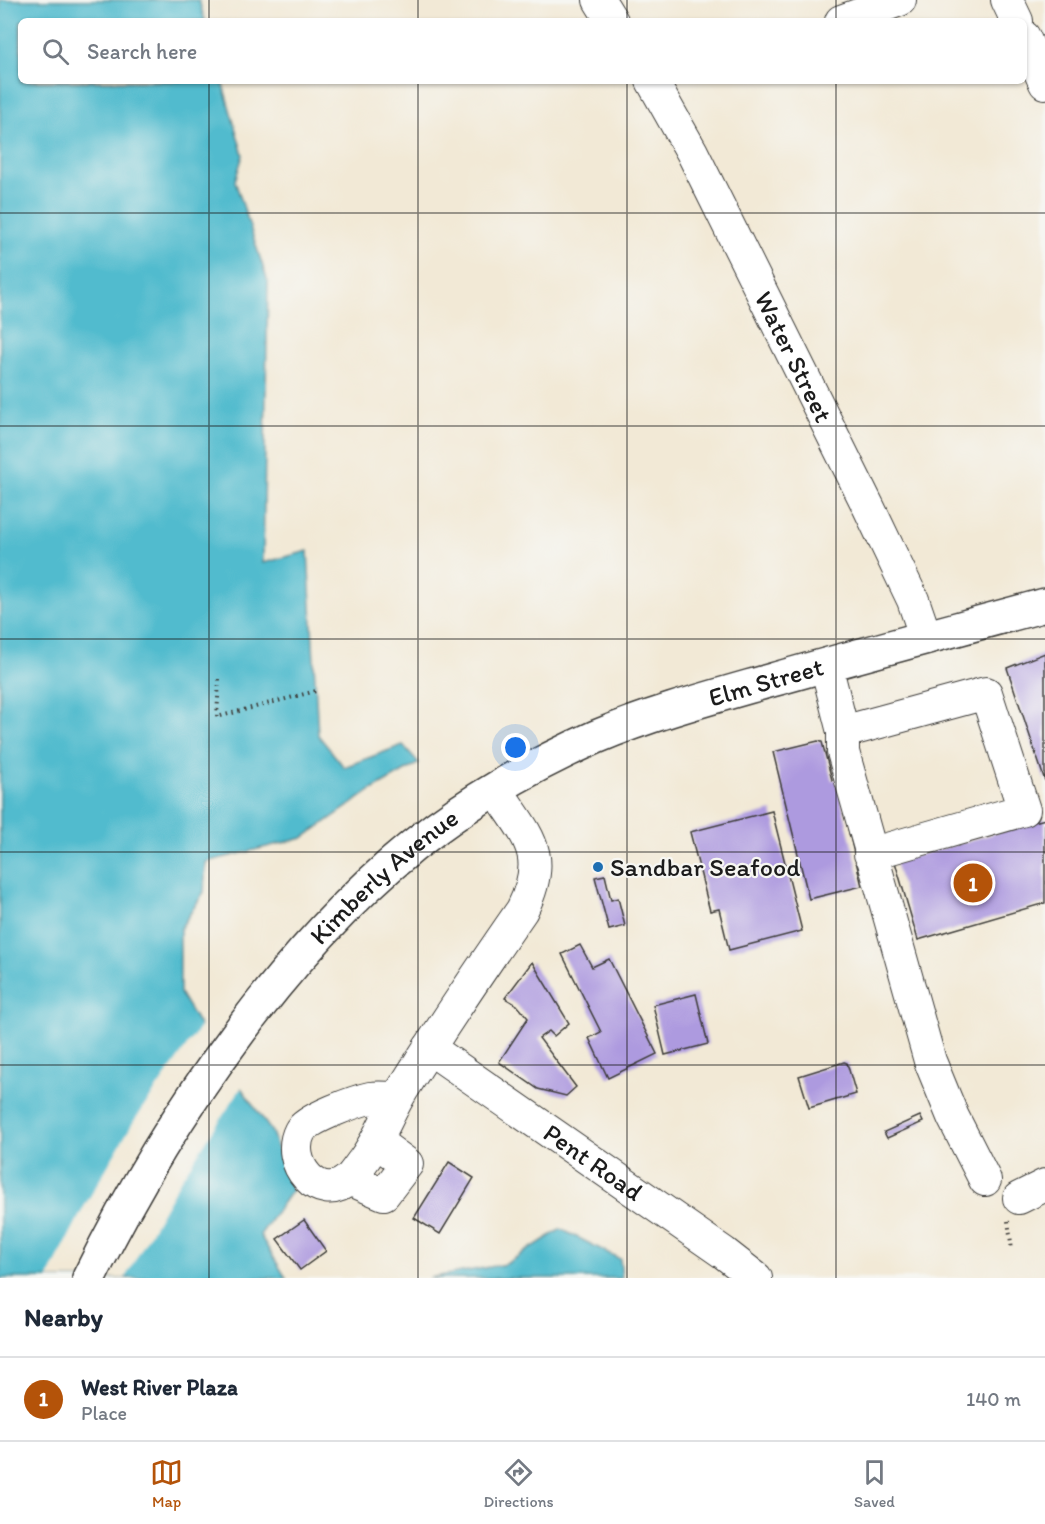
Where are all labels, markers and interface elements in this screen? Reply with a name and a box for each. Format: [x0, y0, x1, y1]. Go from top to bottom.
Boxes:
search box [18, 18, 1027, 84]
icon: search [39, 35, 72, 68]
text: Search here [87, 38, 197, 65]
street label: Water Street [748, 286, 840, 428]
street label: Elm Street [705, 650, 827, 713]
your location [501, 733, 530, 762]
street label: Kimberly Avenue [303, 801, 464, 951]
place label: Sandbar Seafood [610, 851, 800, 883]
marker: Sandbar Seafood [591, 860, 605, 874]
pin: 1 [954, 860, 992, 906]
street label: Pent Road [537, 1117, 649, 1208]
text: Nearby [24, 1301, 103, 1333]
text: West River Plaza [81, 1374, 238, 1401]
text: 1 [39, 1387, 48, 1411]
text: 140 m [966, 1387, 1021, 1411]
text: Place [81, 1401, 127, 1425]
tab: Map [150, 1456, 183, 1511]
tab: Directions [483, 1456, 554, 1511]
tab: Saved [854, 1456, 895, 1511]

